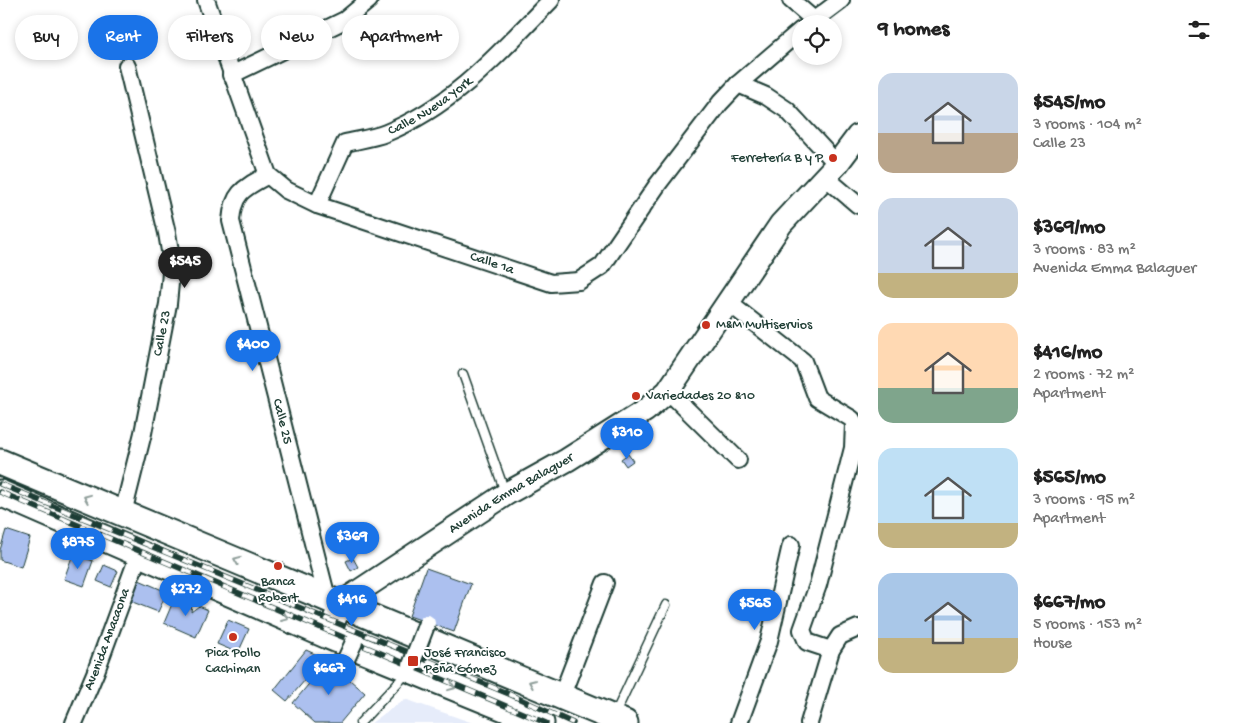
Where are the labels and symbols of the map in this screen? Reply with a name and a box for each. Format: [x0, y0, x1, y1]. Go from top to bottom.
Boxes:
street label: Calle Nueva York [386, 72, 477, 140]
place label: Ferretería B y P [730, 150, 823, 167]
marker: Ferretería B y P [827, 152, 839, 164]
pin: $545 [155, 246, 215, 289]
street label: Calle 1a [468, 248, 517, 279]
street label: Calle 23 [150, 309, 175, 358]
place label: M&M Multiservios [716, 317, 813, 334]
marker: M&M Multiservios [700, 319, 712, 331]
pin: $400 [223, 330, 283, 372]
place label: Variedades 20 &10 [645, 388, 755, 405]
marker: Variedades 20 &10 [630, 390, 642, 402]
street label: Calle 25 [268, 397, 296, 446]
pin: $310 [597, 418, 657, 460]
street label: Avenida Emma Balaguer [446, 449, 578, 538]
one-way arrow [83, 494, 92, 505]
pin: $369 [322, 522, 382, 564]
pin: $875 [48, 528, 108, 570]
one-way arrow [233, 556, 242, 567]
marker: Banca Robert [272, 560, 284, 572]
pin: $272 [156, 574, 216, 617]
place label: Banca Robert [258, 574, 299, 607]
pin: $416 [322, 584, 382, 627]
street label: Avenida Anacaona [80, 585, 135, 693]
pin: $565 [725, 588, 785, 631]
one-way arrow [280, 611, 289, 622]
marker: Pica Pollo Cachiman [227, 631, 239, 643]
place label: Pica Pollo Cachiman [204, 645, 261, 678]
place label: José Francisco Peña Gómez [423, 645, 506, 678]
pin: $667 [299, 654, 359, 696]
marker: José Francisco Peña Gómez [406, 654, 420, 668]
one-way arrow [529, 679, 537, 689]
one-way arrow [447, 681, 455, 691]

